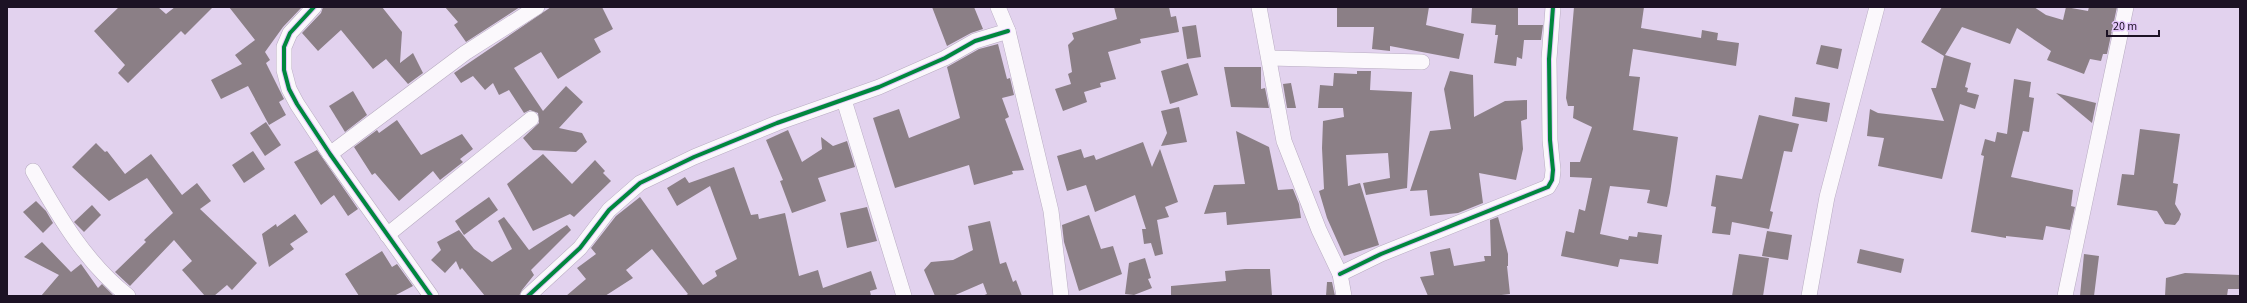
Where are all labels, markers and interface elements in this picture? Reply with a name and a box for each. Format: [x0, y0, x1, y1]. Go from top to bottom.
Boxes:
scale bar [2107, 12, 2159, 38]
text: 20 m [2113, 18, 2137, 35]

